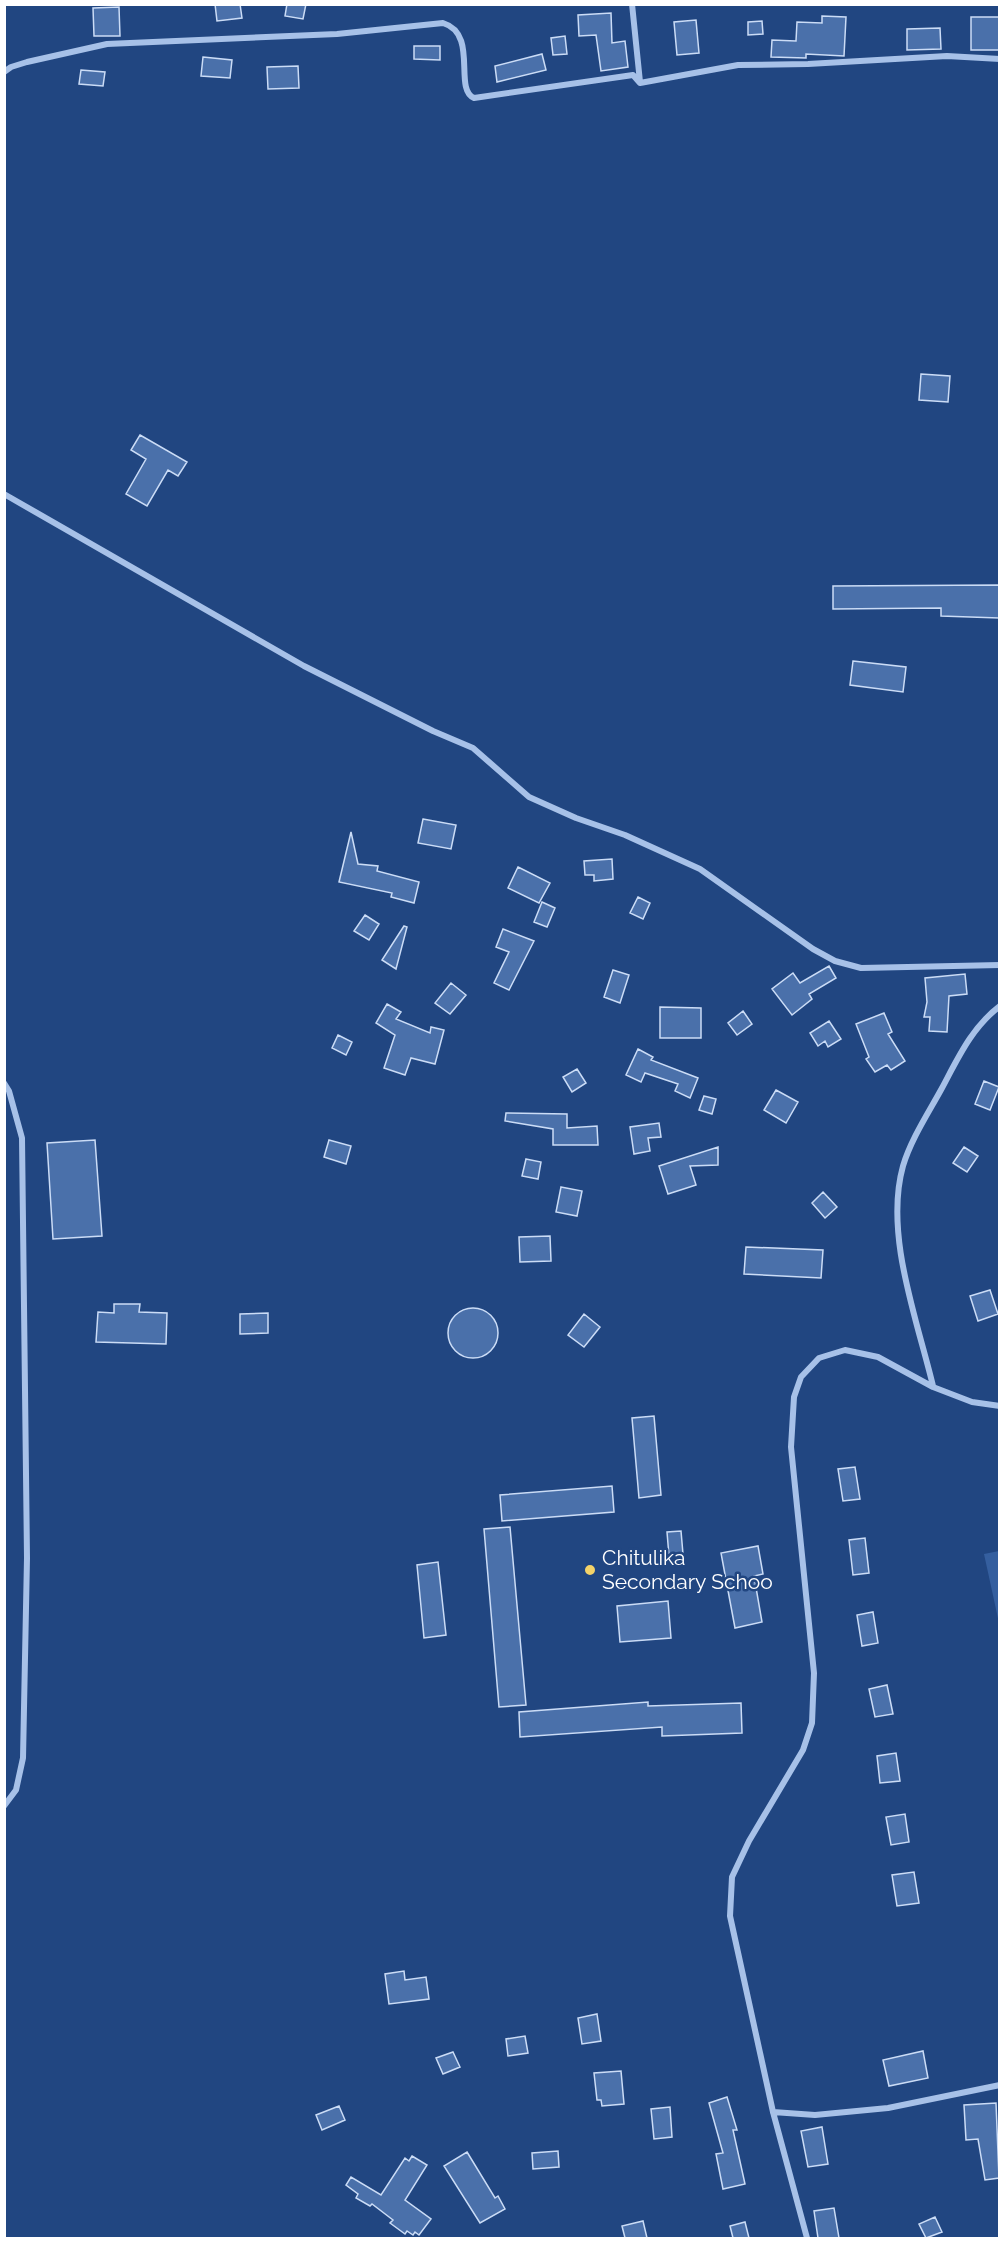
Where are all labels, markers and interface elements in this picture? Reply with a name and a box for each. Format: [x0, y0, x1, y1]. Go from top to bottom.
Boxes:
place label: Chitulika Secondary Schoo [602, 1545, 773, 1594]
marker: Chitulika Secondary Schoo [583, 1563, 597, 1577]

